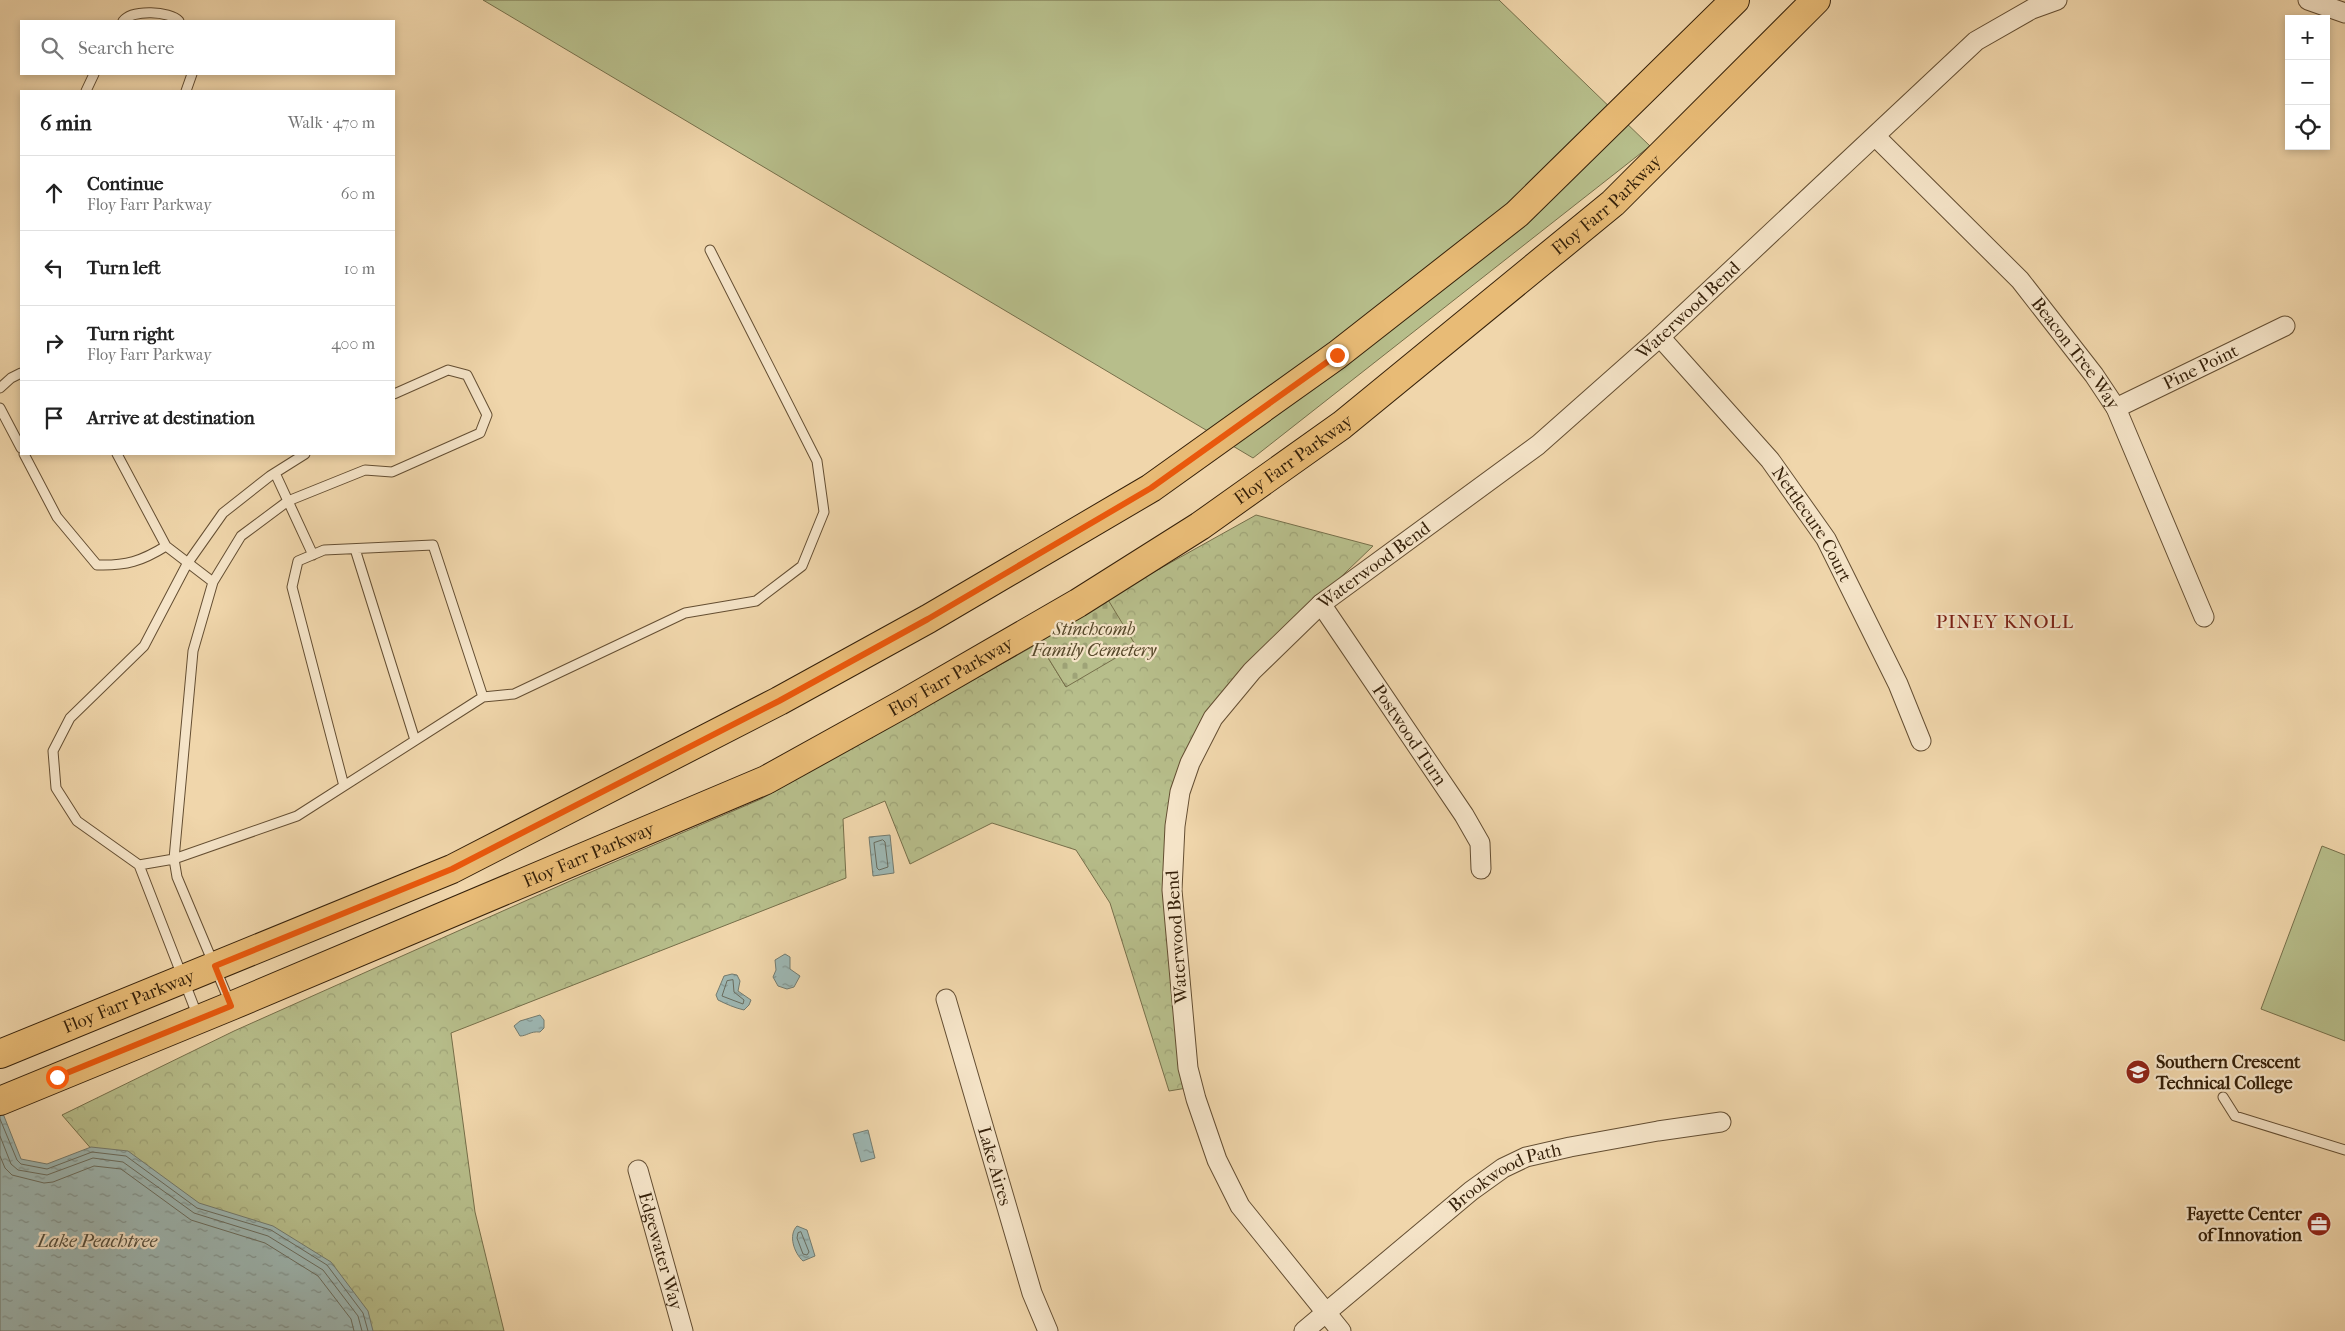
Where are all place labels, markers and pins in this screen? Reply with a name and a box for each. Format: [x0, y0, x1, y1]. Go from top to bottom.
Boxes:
place label: Southern Crescent Technical College [2155, 1052, 2301, 1094]
school or university icon: Southern Crescent Technical College [2125, 1059, 2151, 1085]
place label: Fayette Center of Innovation [2185, 1204, 2303, 1246]
office icon: Fayette Center of Innovation [2306, 1211, 2332, 1237]

